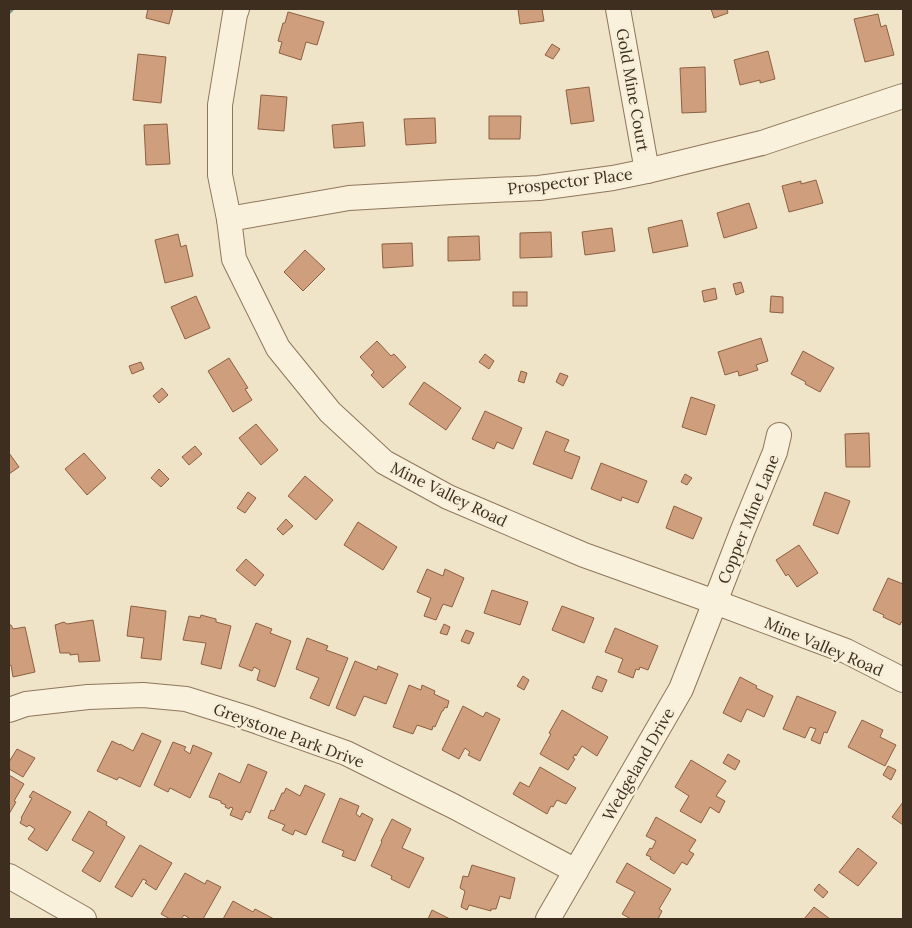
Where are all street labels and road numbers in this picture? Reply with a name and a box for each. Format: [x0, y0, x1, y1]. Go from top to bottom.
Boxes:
street label: Gold Mine Court [612, 27, 654, 154]
street label: Prospector Place [506, 163, 634, 199]
street label: Copper Mine Lane [713, 451, 783, 586]
street label: Mine Valley Road [387, 457, 511, 531]
street label: Mine Valley Road [762, 612, 887, 680]
street label: Greystone Park Drive [211, 698, 367, 772]
street label: Wedgeland Drive [598, 704, 679, 824]

